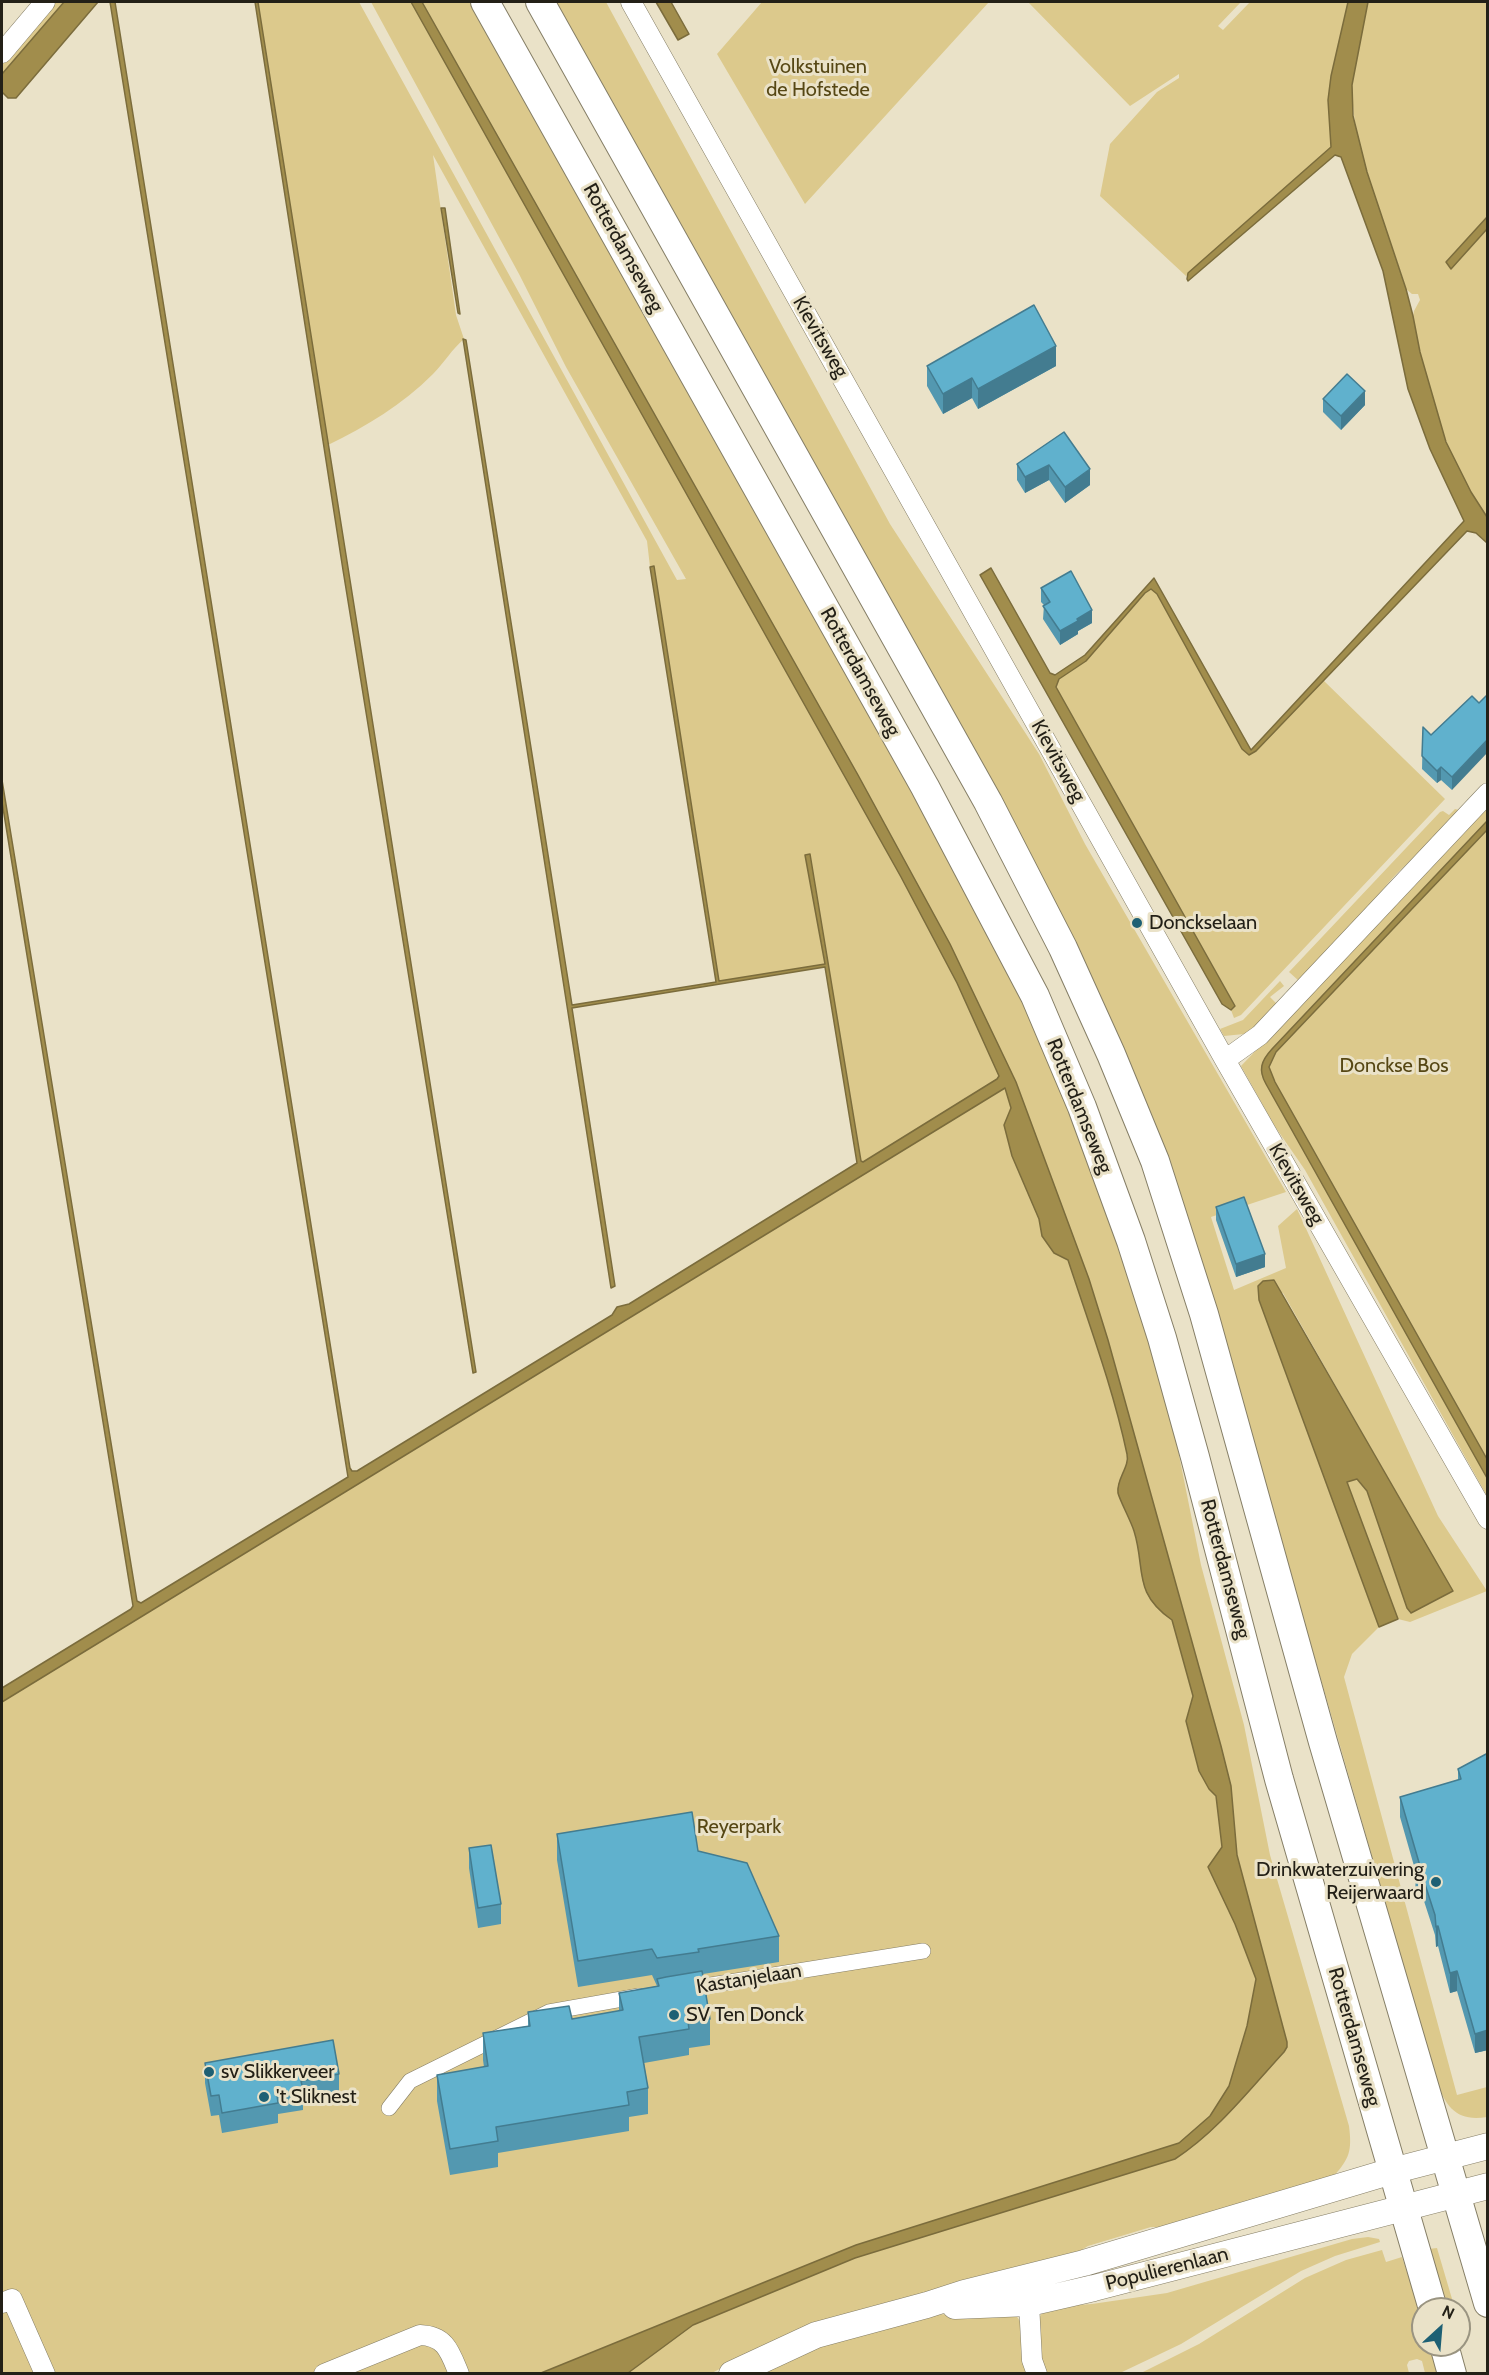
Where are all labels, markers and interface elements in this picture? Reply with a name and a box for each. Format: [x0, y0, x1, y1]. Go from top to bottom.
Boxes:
park label: Volkstuinen de Hofstede [766, 55, 870, 102]
street label: Rotterdamseweg [578, 179, 668, 317]
street label: Kievitsweg [787, 292, 853, 382]
street label: Rotterdamseweg [815, 603, 905, 741]
street label: Kievitsweg [1026, 716, 1090, 806]
place label: Donckselaan [1149, 911, 1257, 935]
marker: Donckselaan [1130, 916, 1144, 930]
street label: Rotterdamseweg [1041, 1035, 1117, 1177]
park label: Donckse Bos [1340, 1054, 1448, 1078]
street label: Kievitsweg [1263, 1139, 1329, 1229]
street label: Rotterdamseweg [1195, 1497, 1255, 1641]
park label: Reyerpark [697, 1815, 781, 1839]
place label: Drinkwaterzuivering Reijerwaard [1256, 1858, 1424, 1905]
marker: Drinkwaterzuivering Reijerwaard [1429, 1875, 1443, 1889]
street label: Kastanjelaan [695, 1959, 803, 1999]
street label: Rotterdamseweg [1323, 1965, 1385, 2109]
place label: SV Ten Donck [686, 2003, 804, 2027]
marker: SV Ten Donck [667, 2008, 681, 2022]
place label: sv Slikkerveer [221, 2060, 335, 2084]
marker: sv Slikkerveer [202, 2065, 216, 2079]
place label: 't Sliknest [276, 2085, 357, 2109]
marker: 't Sliknest [257, 2090, 271, 2104]
street label: Populierenlaan [1103, 2242, 1231, 2296]
north arrow [1411, 2297, 1471, 2357]
text: N [1439, 2301, 1457, 2323]

